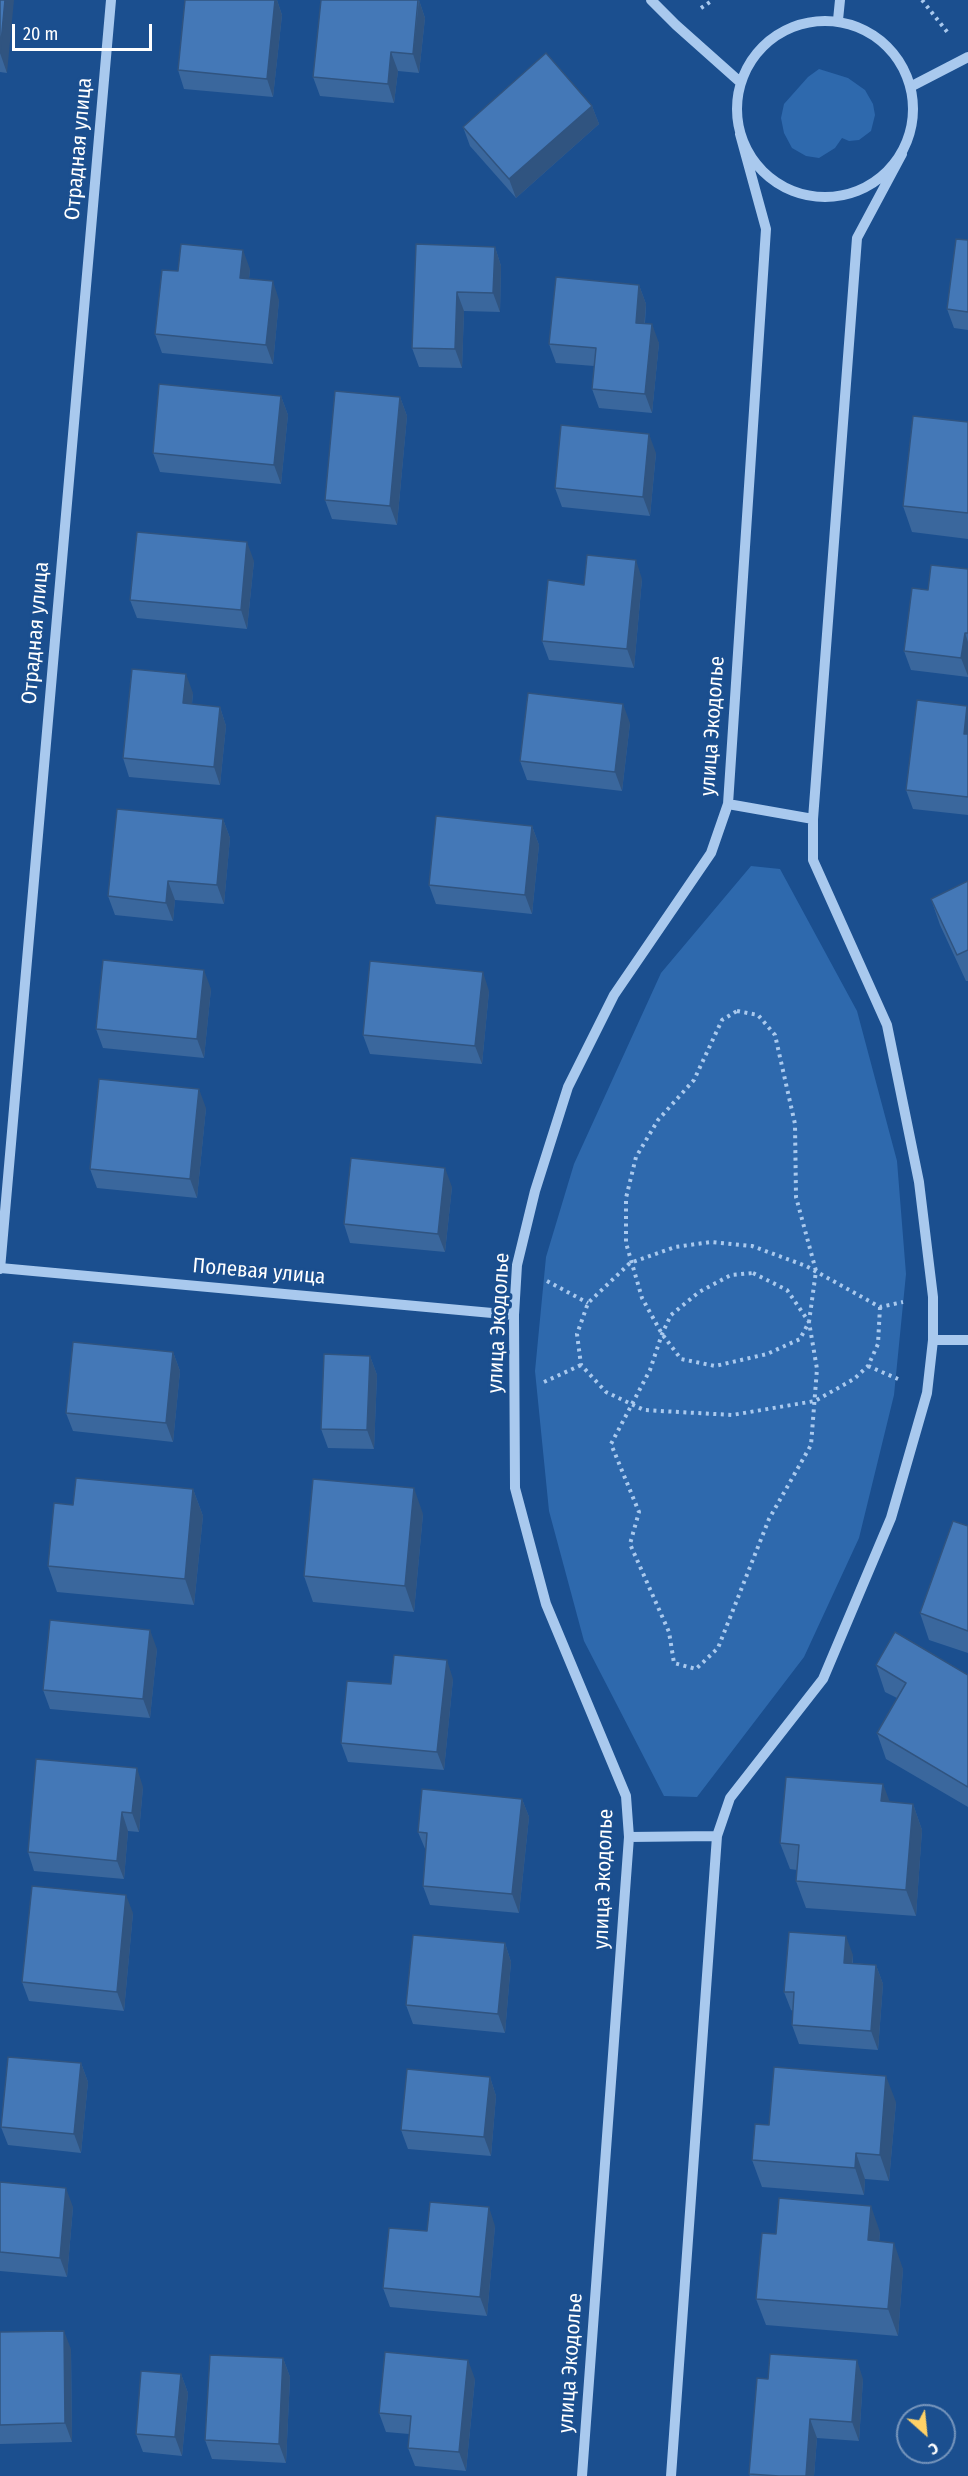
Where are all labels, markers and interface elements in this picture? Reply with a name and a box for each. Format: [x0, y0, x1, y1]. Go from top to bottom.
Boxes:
scale bar [15, 12, 154, 50]
text: 20 m [23, 23, 58, 45]
street label: Отрадная улица [60, 77, 98, 221]
street label: Отрадная улица [17, 561, 55, 705]
street label: улица Экодолье [696, 655, 730, 797]
street label: улица Экодолье [483, 1252, 515, 1394]
street label: Полевая улица [192, 1254, 326, 1290]
street label: улица Экодолье [589, 1808, 619, 1950]
street label: улица Экодолье [554, 2292, 588, 2434]
north arrow [896, 2404, 956, 2464]
text: С [925, 2438, 942, 2459]

